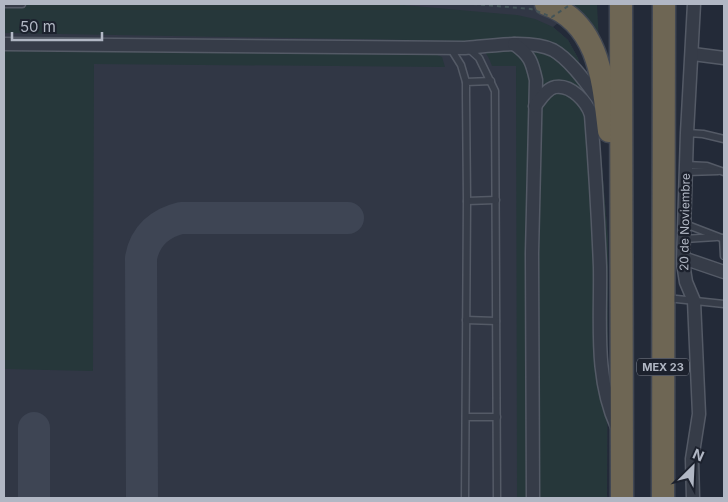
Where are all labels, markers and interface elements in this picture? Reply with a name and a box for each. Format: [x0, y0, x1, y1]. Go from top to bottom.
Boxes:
scale bar [12, 10, 102, 42]
text: 50 m [20, 17, 56, 36]
street label: 20 de Noviembre [676, 173, 693, 271]
road number: MEX 23 [637, 358, 689, 376]
north arrow [668, 442, 718, 492]
text: N [690, 445, 707, 465]

